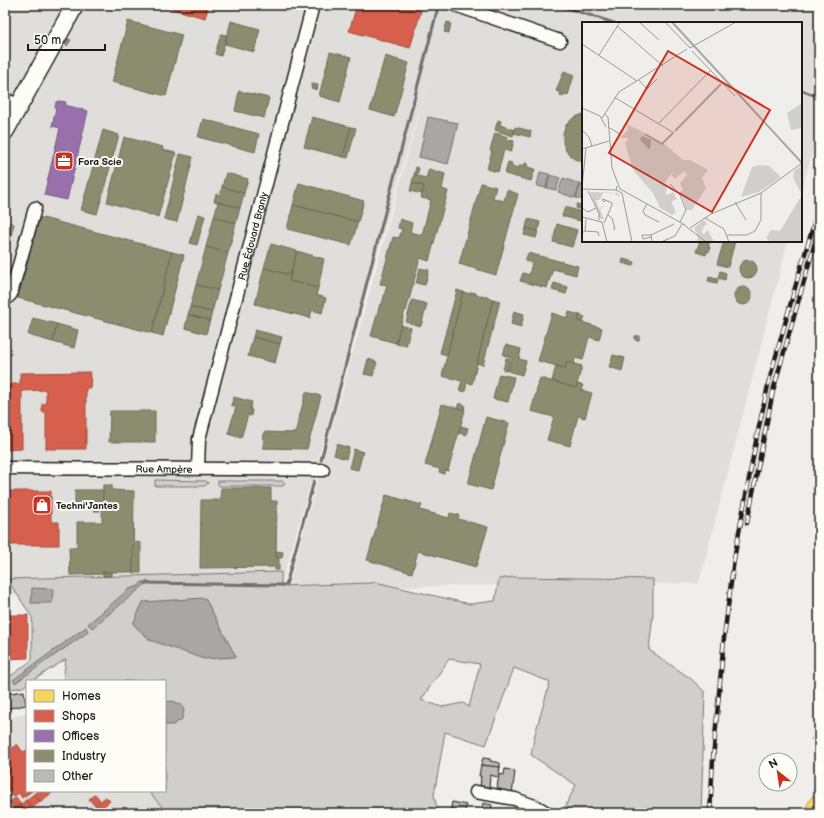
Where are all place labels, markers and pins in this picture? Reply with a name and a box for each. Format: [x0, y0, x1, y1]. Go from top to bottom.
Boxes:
office icon: Fora Scie [53, 150, 75, 172]
place label: Fora Scie [78, 156, 122, 168]
shop icon: Techni'Jantes [31, 494, 53, 516]
place label: Techni'Jantes [56, 500, 118, 512]

